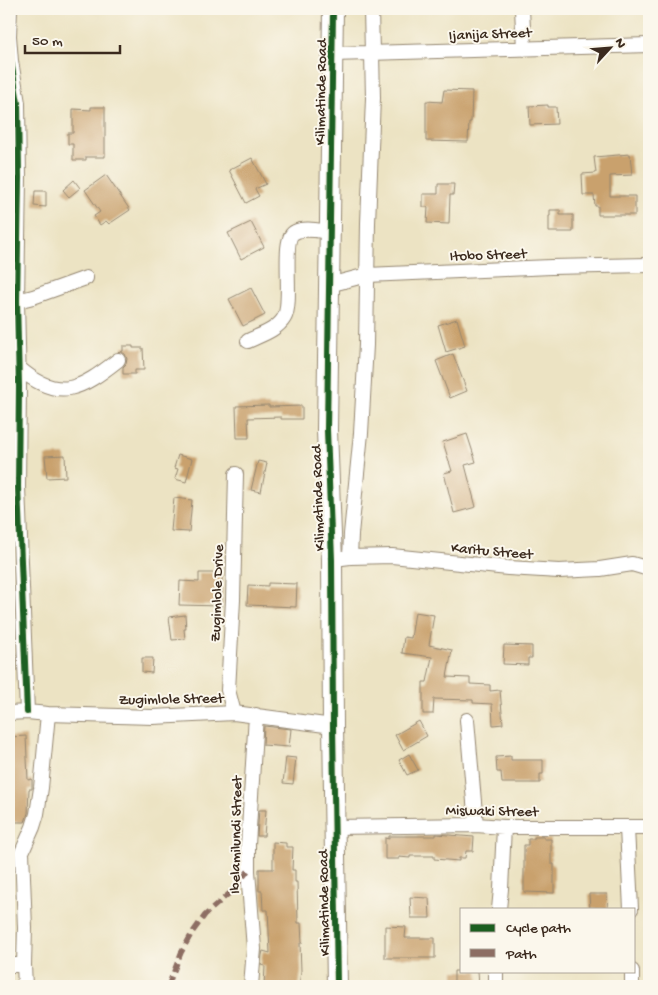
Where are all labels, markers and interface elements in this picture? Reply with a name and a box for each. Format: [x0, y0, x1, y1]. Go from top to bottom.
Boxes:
scale bar [25, 22, 120, 54]
north arrow [586, 22, 636, 72]
street label: Ijanija Street [448, 24, 534, 45]
text: 50 m [32, 33, 63, 51]
text: N [610, 36, 629, 51]
street label: Kilimatinde Road [312, 37, 332, 145]
street label: Itobo Street [449, 246, 529, 266]
street label: Kilimatinde Road [308, 443, 330, 551]
street label: Karitu Street [450, 539, 535, 565]
street label: Zugimlole Drive [207, 544, 229, 642]
street label: Zugimlole Street [118, 690, 225, 710]
street label: Ibelamilundi Street [227, 774, 247, 894]
street label: Miswaki Street [446, 802, 540, 822]
street label: Kilimatinde Road [315, 848, 335, 956]
legend [460, 908, 636, 972]
text: Cycle path [506, 920, 571, 938]
text: Path [505, 946, 537, 964]

